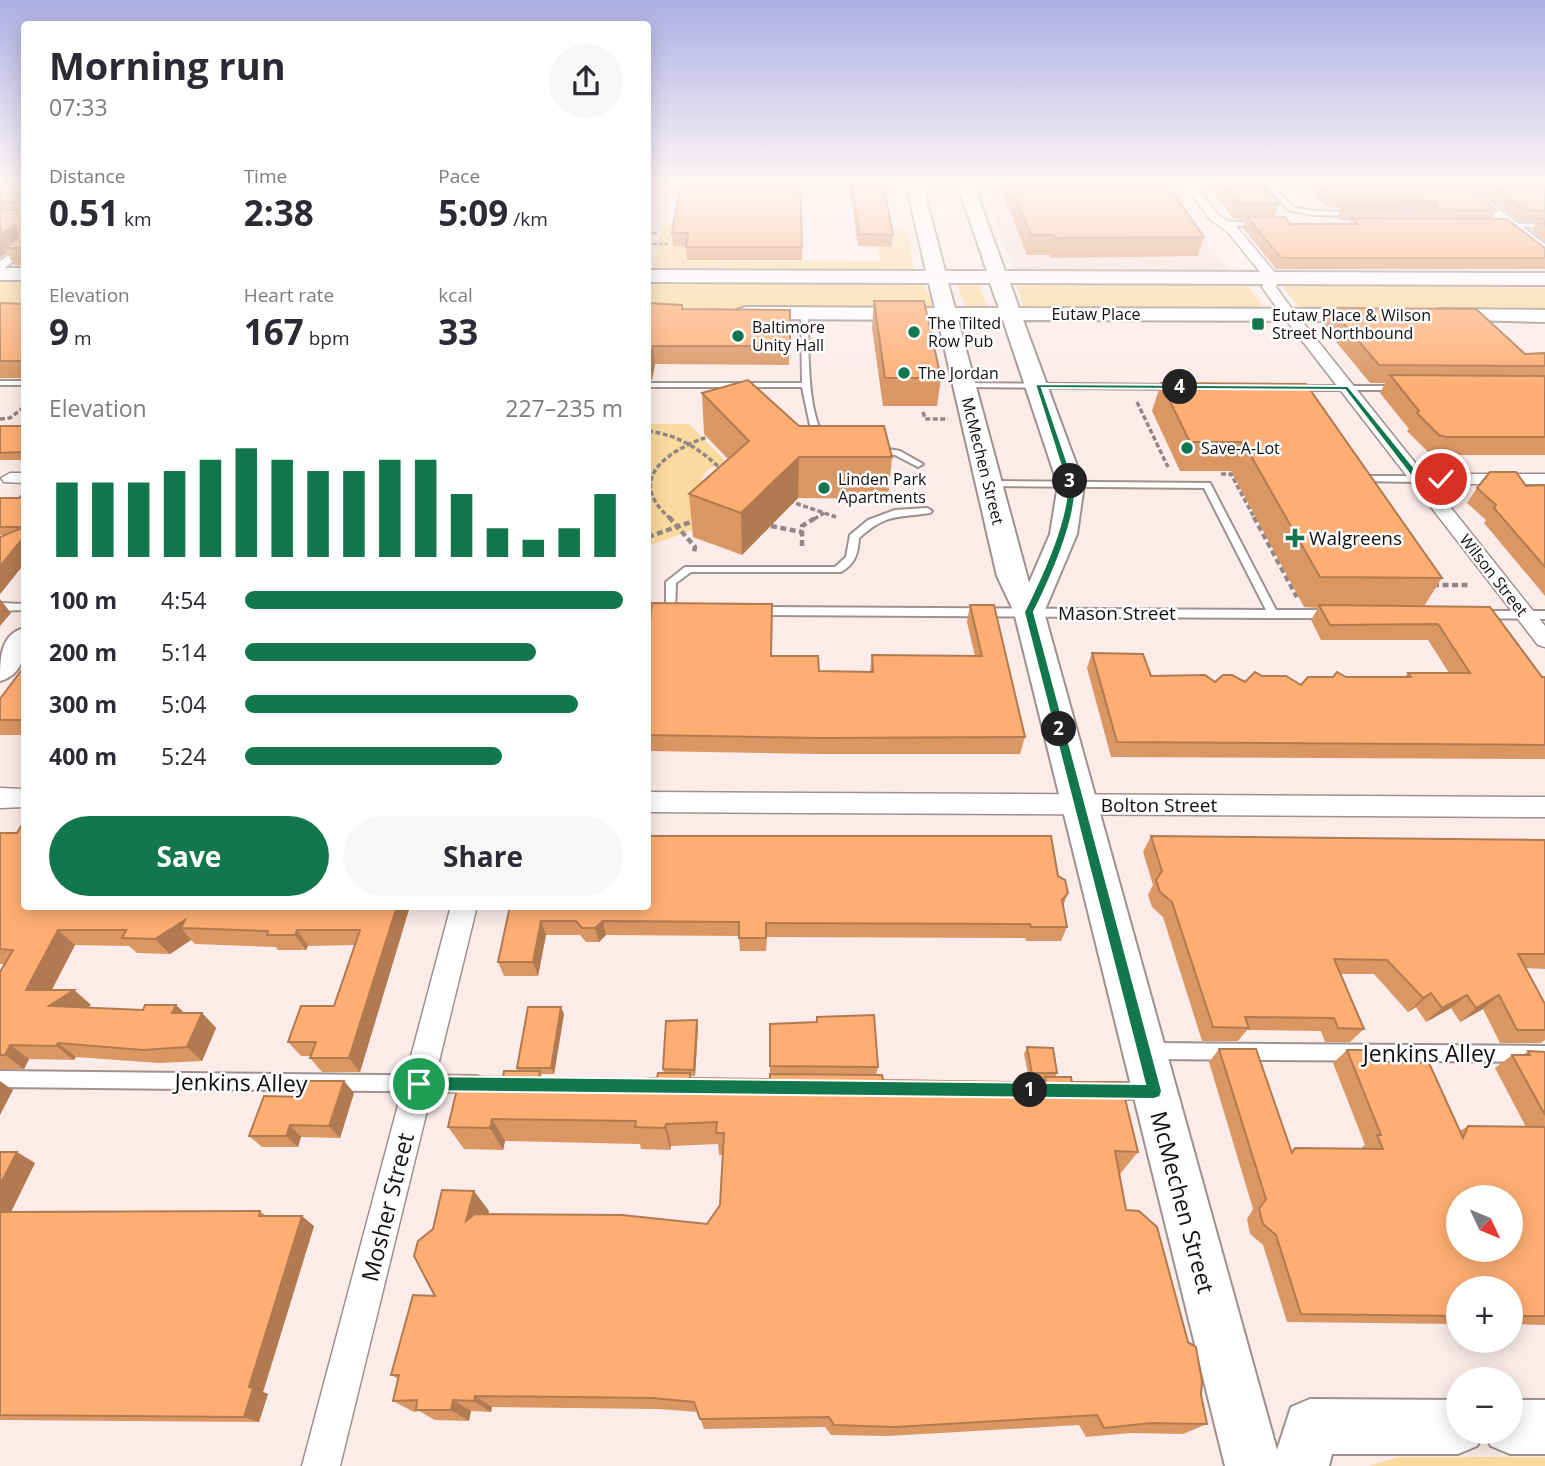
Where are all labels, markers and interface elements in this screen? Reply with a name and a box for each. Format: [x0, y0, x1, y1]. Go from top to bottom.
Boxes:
text: Morning run [49, 39, 286, 91]
button: share [549, 44, 623, 118]
text: 07:33 [49, 91, 108, 123]
text: Distance [49, 163, 125, 189]
text: Time [244, 163, 287, 189]
text: Pace [438, 163, 480, 189]
text: 0.51 [49, 189, 119, 236]
text: 2:38 [244, 189, 314, 236]
text: 5:09 [438, 189, 508, 236]
text: km [119, 206, 152, 232]
text: /km [508, 206, 548, 232]
text: Elevation [49, 282, 130, 308]
text: Heart rate [244, 282, 334, 308]
text: kcal [438, 282, 473, 308]
street label: Eutaw Place [1051, 303, 1141, 325]
place label: Eutaw Place & Wilson Street Northbound [1272, 304, 1431, 344]
text: 9 [49, 308, 69, 355]
text: 167 [244, 308, 304, 355]
text: 33 [438, 308, 478, 355]
place label: The Tilted Row Pub [928, 312, 1001, 352]
place label: Baltimore Unity Hall [752, 316, 825, 356]
marker: Eutaw Place & Wilson Street Northbound [1250, 316, 1266, 332]
marker: The Tilted Row Pub [906, 324, 922, 340]
text: m [69, 325, 92, 351]
text: bpm [304, 325, 349, 351]
marker: Baltimore Unity Hall [730, 328, 746, 344]
place label: The Jordan [918, 362, 999, 384]
marker: The Jordan [896, 365, 912, 381]
pin: 4 [1162, 370, 1198, 404]
text: 4 [1174, 373, 1185, 399]
text: Elevation [49, 392, 147, 424]
text: 227–235 m [505, 392, 623, 424]
street label: McMechen Street [957, 395, 1010, 527]
place label: Save-A-Lot [1201, 437, 1280, 459]
marker: Save-A-Lot [1179, 440, 1195, 456]
pin [1411, 449, 1471, 509]
icon: check [1422, 460, 1460, 498]
pin: 3 [1052, 463, 1088, 498]
text: 3 [1064, 467, 1075, 493]
place label: Linden Park Apartments [838, 468, 927, 508]
marker: Linden Park Apartments [816, 480, 832, 496]
place label: Walgreens [1309, 525, 1402, 551]
street label: Wilson Street [1455, 529, 1533, 621]
marker: Walgreens [1287, 530, 1303, 546]
text: 100 m [49, 584, 117, 616]
text: 4:54 [161, 584, 207, 616]
street label: Mason Street [1058, 600, 1176, 626]
text: 200 m [49, 636, 117, 668]
text: 5:14 [161, 636, 207, 668]
text: 300 m [49, 688, 117, 720]
text: 5:04 [161, 688, 207, 720]
pin: 2 [1042, 712, 1076, 746]
text: 2 [1053, 715, 1064, 741]
text: 400 m [49, 740, 117, 772]
text: 5:24 [161, 740, 207, 772]
street label: Bolton Street [1101, 792, 1217, 818]
button: Save [49, 816, 329, 896]
button: Share [343, 816, 623, 896]
street label: Jenkins Alley [1361, 1037, 1496, 1069]
pin [389, 1054, 449, 1114]
street label: Jenkins Alley [172, 1065, 308, 1099]
icon: arrive [400, 1065, 438, 1103]
pin: 1 [1012, 1072, 1048, 1108]
text: 1 [1024, 1076, 1035, 1102]
street label: McMechen Street [1143, 1107, 1223, 1297]
street label: Mosher Street [353, 1129, 421, 1285]
north arrow [1446, 1185, 1522, 1262]
map controls [1446, 1185, 1523, 1444]
button: + [1446, 1276, 1523, 1353]
button: − [1446, 1367, 1523, 1444]

